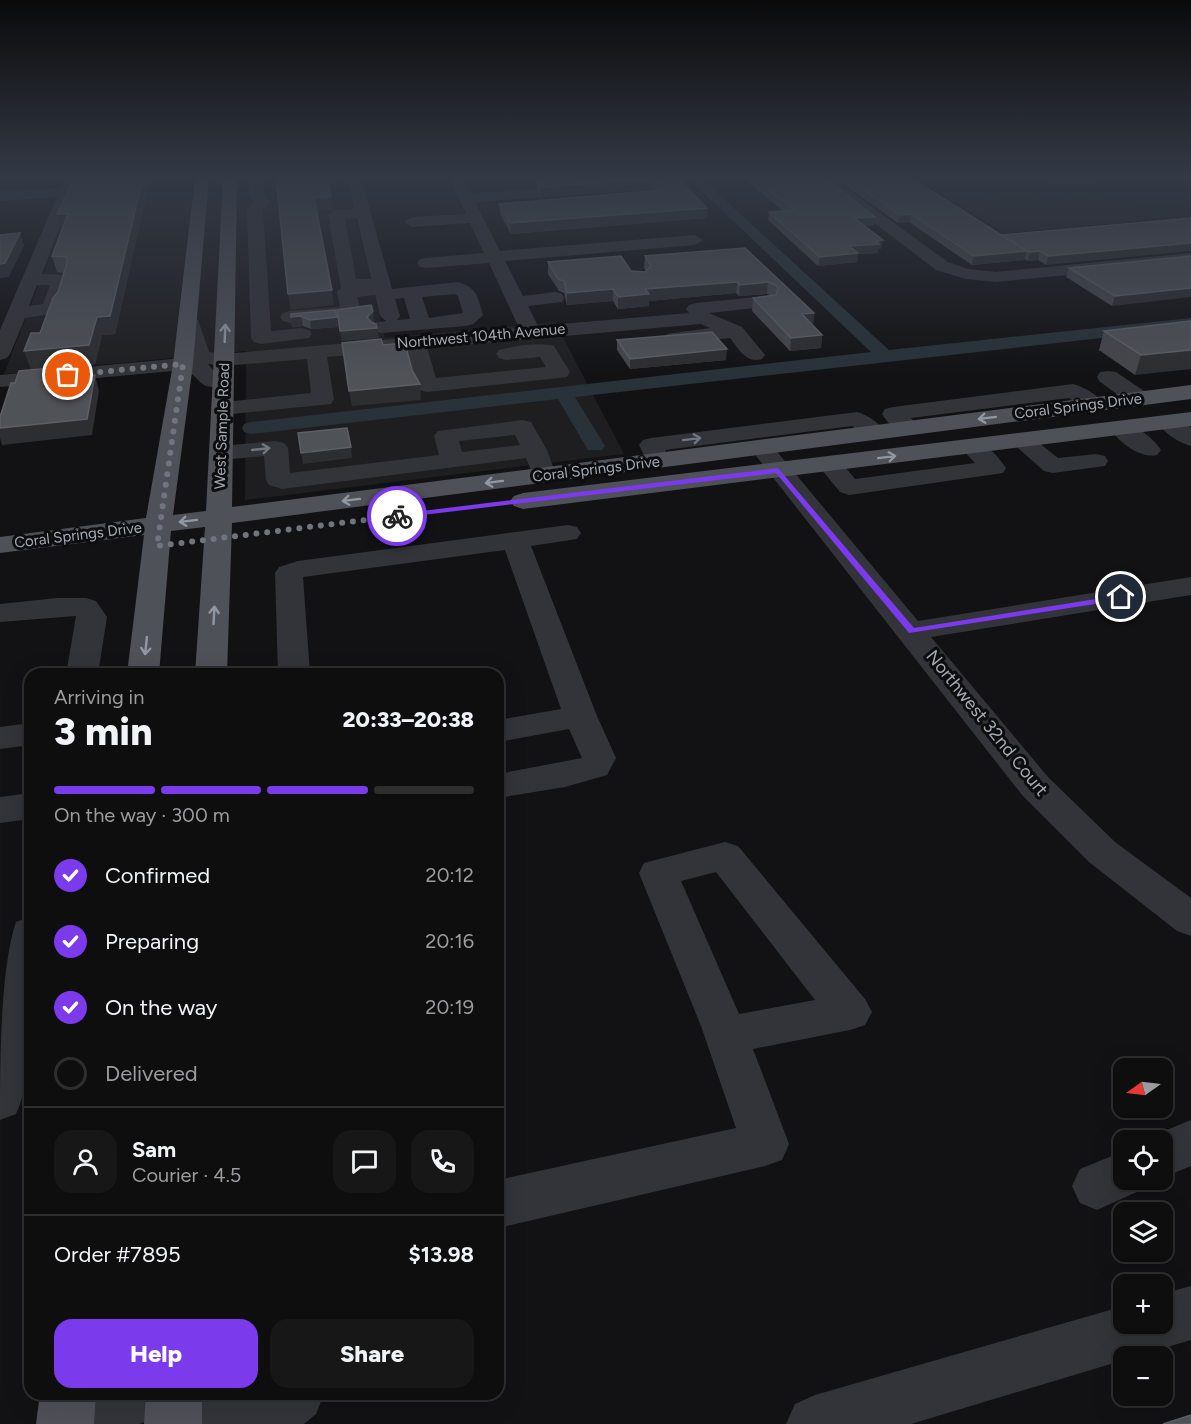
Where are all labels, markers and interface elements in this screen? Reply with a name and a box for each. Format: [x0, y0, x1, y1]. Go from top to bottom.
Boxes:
street label: Northwest 104th Avenue [396, 320, 566, 352]
one-way arrow [219, 324, 230, 344]
pin [42, 349, 93, 400]
icon: bag [51, 358, 84, 391]
street label: West Sample Road [211, 362, 233, 490]
street label: Coral Springs Drive [1013, 389, 1143, 423]
one-way arrow [978, 413, 998, 424]
one-way arrow [681, 434, 701, 445]
one-way arrow [251, 443, 271, 454]
one-way arrow [877, 451, 897, 462]
street label: Coral Springs Drive [531, 452, 661, 486]
one-way arrow [485, 476, 505, 487]
courier [367, 486, 427, 546]
one-way arrow [342, 495, 362, 506]
icon: bike [381, 500, 414, 533]
one-way arrow [179, 516, 199, 527]
street label: Coral Springs Drive [13, 518, 143, 552]
pin [1095, 571, 1146, 622]
icon: home [1104, 580, 1137, 613]
one-way arrow [209, 606, 220, 626]
one-way arrow [140, 636, 151, 655]
street label: Northwest 32nd Court [921, 645, 1053, 801]
text: Arriving in [54, 685, 144, 709]
text: 20:33–20:38 [343, 706, 474, 733]
text: 3 min [54, 708, 152, 755]
text: On the way · 300 m [54, 803, 230, 827]
icon: check [54, 859, 87, 892]
text: Confirmed [105, 862, 210, 889]
text: 20:12 [426, 863, 474, 887]
icon: check [54, 925, 87, 958]
text: Preparing [105, 928, 199, 955]
text: 20:16 [425, 929, 474, 953]
icon: check [54, 991, 87, 1024]
text: On the way [105, 994, 217, 1021]
text: 20:19 [425, 995, 474, 1019]
north arrow [1113, 1058, 1173, 1118]
map controls [1113, 1058, 1173, 1406]
text: Delivered [105, 1060, 198, 1087]
button: person [54, 1130, 117, 1193]
button: chat [333, 1130, 396, 1193]
button: phone [411, 1130, 474, 1193]
button: locate [1113, 1130, 1173, 1190]
text: Sam [132, 1136, 176, 1163]
text: Courier · 4.5 [132, 1163, 241, 1187]
button: layers [1113, 1202, 1173, 1262]
text: Order #7895 [54, 1241, 181, 1268]
text: $13.98 [409, 1241, 474, 1268]
button: + [1113, 1274, 1173, 1334]
button: Help [54, 1319, 258, 1388]
button: Share [270, 1319, 474, 1388]
button: − [1113, 1346, 1173, 1406]

